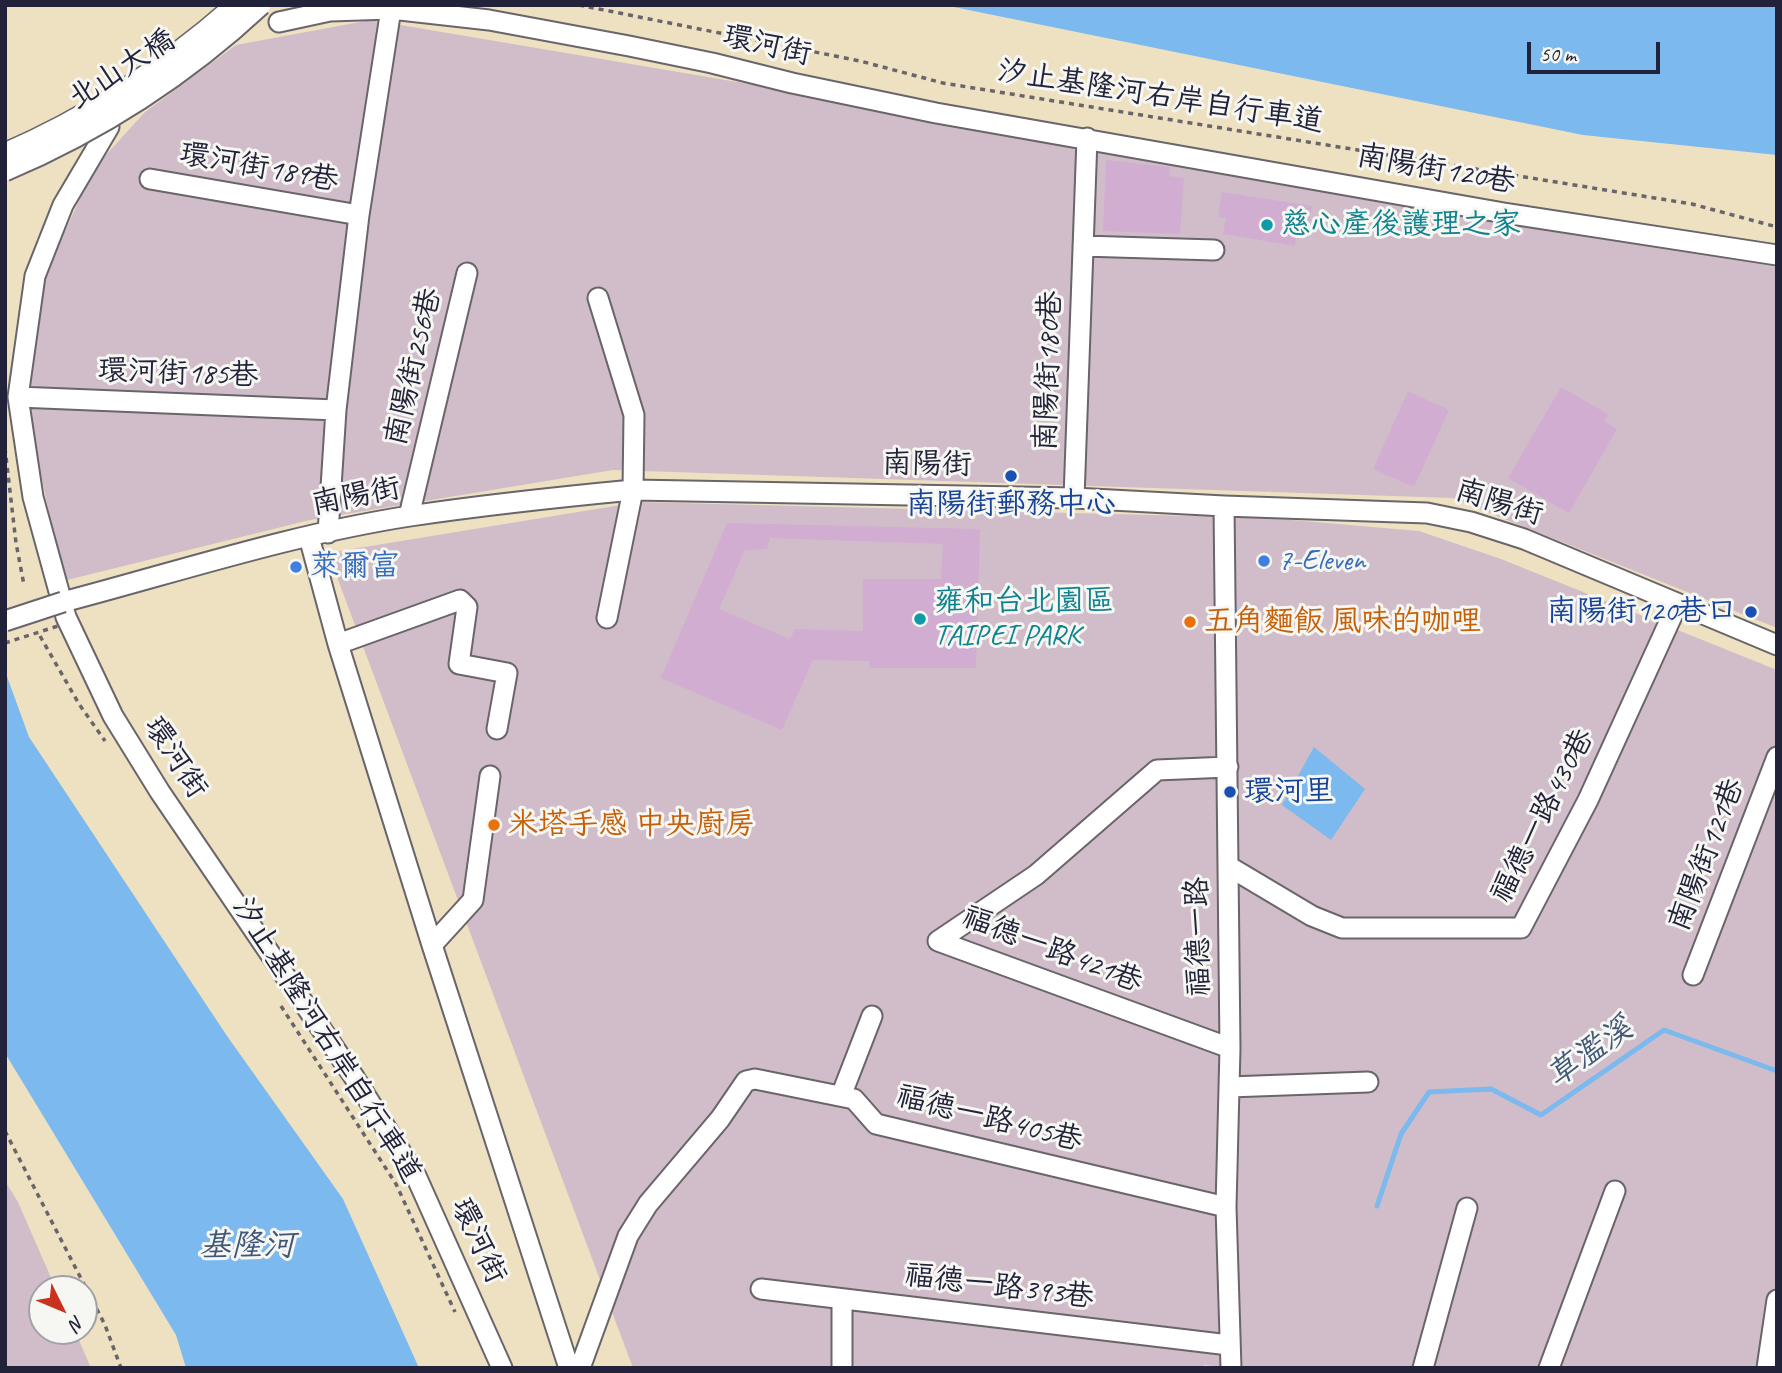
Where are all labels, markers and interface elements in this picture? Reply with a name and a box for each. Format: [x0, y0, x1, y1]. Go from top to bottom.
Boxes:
street label: 環河街 [719, 18, 815, 74]
street label: 北山大橋 [62, 22, 182, 118]
scale bar [1530, 28, 1663, 72]
text: 50 m [1540, 41, 1576, 67]
street label: 汐止基隆河右岸自行車道 [994, 53, 1326, 141]
street label: 環河街189巷 [177, 136, 341, 200]
street label: 南陽街120巷 [1354, 138, 1518, 202]
place label: 慈心產後護理之家 [1281, 207, 1521, 243]
marker: 慈心產後護理之家 [1259, 217, 1275, 233]
street label: 南陽街256巷 [378, 285, 450, 449]
street label: 南陽街180巷 [1028, 290, 1070, 452]
street label: 環河街185巷 [97, 353, 259, 395]
street label: 南陽街 [882, 446, 972, 484]
marker: 南陽街郵務中心 [1003, 468, 1019, 484]
street label: 南陽街 [308, 471, 404, 523]
street label: 南陽街 [1451, 473, 1547, 533]
place label: 南陽街郵務中心 [906, 487, 1116, 523]
place label: 7-Eleven [1278, 543, 1365, 579]
place label: 萊爾富 [310, 549, 400, 585]
marker: 7-Eleven [1256, 553, 1272, 569]
marker: 萊爾富 [288, 559, 304, 575]
place label: 雍和台北園區 TAIPEI PARK [934, 584, 1114, 654]
place label: 南陽街120巷口 [1547, 594, 1737, 630]
place label: 五角麵飯 風味的咖哩 [1204, 604, 1481, 640]
marker: 南陽街120巷口 [1743, 604, 1759, 620]
marker: 雍和台北園區 TAIPEI PARK [912, 611, 928, 627]
marker: 五角麵飯 風味的咖哩 [1182, 614, 1198, 630]
street label: 環河街 [135, 710, 215, 806]
street label: 福德一路430巷 [1484, 723, 1602, 909]
place label: 環河里 [1244, 774, 1334, 810]
street label: 南陽街121巷 [1661, 774, 1753, 936]
marker: 環河里 [1222, 784, 1238, 800]
place label: 米塔手感 中央廚房 [508, 807, 755, 843]
marker: 米塔手感 中央廚房 [486, 817, 502, 833]
street label: 福德一路 [1180, 877, 1218, 997]
street label: 汐止基隆河右岸自行車道 [223, 891, 429, 1189]
street label: 福德一路421巷 [957, 899, 1147, 1001]
water label: 草濫溪 [1540, 1010, 1640, 1096]
street label: 福德一路405巷 [892, 1078, 1086, 1160]
street label: 環河街 [443, 1193, 513, 1289]
water label: 基隆河 [199, 1228, 295, 1266]
street label: 福德一路393巷 [902, 1258, 1096, 1316]
north arrow [28, 1275, 98, 1345]
text: N [64, 1310, 90, 1335]

